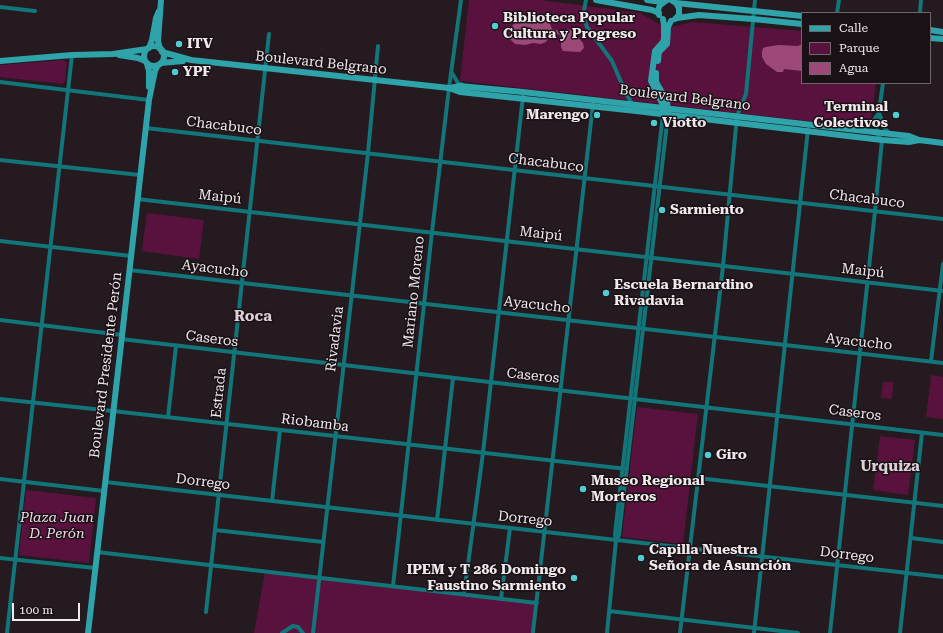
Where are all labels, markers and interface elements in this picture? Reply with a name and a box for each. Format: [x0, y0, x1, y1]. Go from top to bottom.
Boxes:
place label: Biblioteca Popular Cultura y Progreso [503, 10, 636, 42]
legend [801, 12, 931, 84]
marker: Biblioteca Popular Cultura y Progreso [490, 21, 500, 31]
text: Calle [839, 21, 868, 35]
place label: ITV [187, 36, 213, 52]
marker: ITV [174, 39, 184, 49]
text: Parque [839, 41, 879, 55]
street label: Boulevard Belgrano [254, 48, 388, 78]
text: Agua [839, 61, 868, 75]
place label: YPF [183, 64, 211, 80]
marker: YPF [170, 67, 180, 77]
street label: Boulevard Belgrano [618, 82, 752, 114]
place label: Terminal Colectivos [813, 99, 888, 132]
place label: Marengo [526, 107, 589, 123]
marker: Marengo [592, 110, 602, 120]
marker: Terminal Colectivos [891, 110, 901, 120]
street label: Chacabuco [185, 113, 263, 139]
place label: Viotto [662, 115, 706, 131]
marker: Viotto [649, 118, 659, 128]
street label: Chacabuco [507, 150, 585, 176]
street label: Maipú [198, 186, 242, 208]
street label: Chacabuco [828, 186, 906, 212]
place label: Sarmiento [670, 202, 744, 218]
marker: Sarmiento [657, 205, 667, 215]
street label: Maipú [519, 223, 563, 245]
street label: Mariano Moreno [400, 235, 428, 349]
street label: Ayacucho [181, 257, 249, 281]
street label: Maipú [841, 260, 885, 282]
street label: Boulevard Presidente Perón [86, 271, 126, 459]
place label: Escuela Bernardino Rivadavia [614, 277, 753, 310]
marker: Escuela Bernardino Rivadavia [601, 288, 611, 298]
street label: Ayacucho [503, 293, 571, 317]
street label: Rivadavia [323, 305, 347, 373]
district label: Roca [234, 308, 272, 326]
street label: Caseros [185, 327, 239, 351]
street label: Ayacucho [825, 330, 893, 354]
street label: Caseros [506, 365, 560, 387]
street label: Estrada [208, 367, 230, 419]
street label: Caseros [828, 401, 882, 425]
street label: Riobamba [280, 411, 350, 435]
place label: Giro [716, 447, 747, 463]
marker: Giro [703, 450, 713, 460]
district label: Urquiza [860, 458, 920, 476]
street label: Dorrego [175, 470, 231, 494]
place label: Museo Regional Morteros [591, 473, 705, 506]
marker: Museo Regional Morteros [578, 484, 588, 494]
street label: Dorrego [497, 508, 553, 530]
park label: Plaza Juan D. Perón [20, 510, 94, 542]
place label: Capilla Nuestra Señora de Asunción [649, 542, 791, 574]
street label: Dorrego [819, 543, 875, 567]
marker: Capilla Nuestra Señora de Asunción [636, 553, 646, 563]
place label: IPEM y T 286 Domingo Faustino Sarmiento [407, 562, 566, 594]
marker: IPEM y T 286 Domingo Faustino Sarmiento [569, 573, 579, 583]
scale bar [14, 595, 82, 621]
text: 100 m [19, 603, 53, 617]

